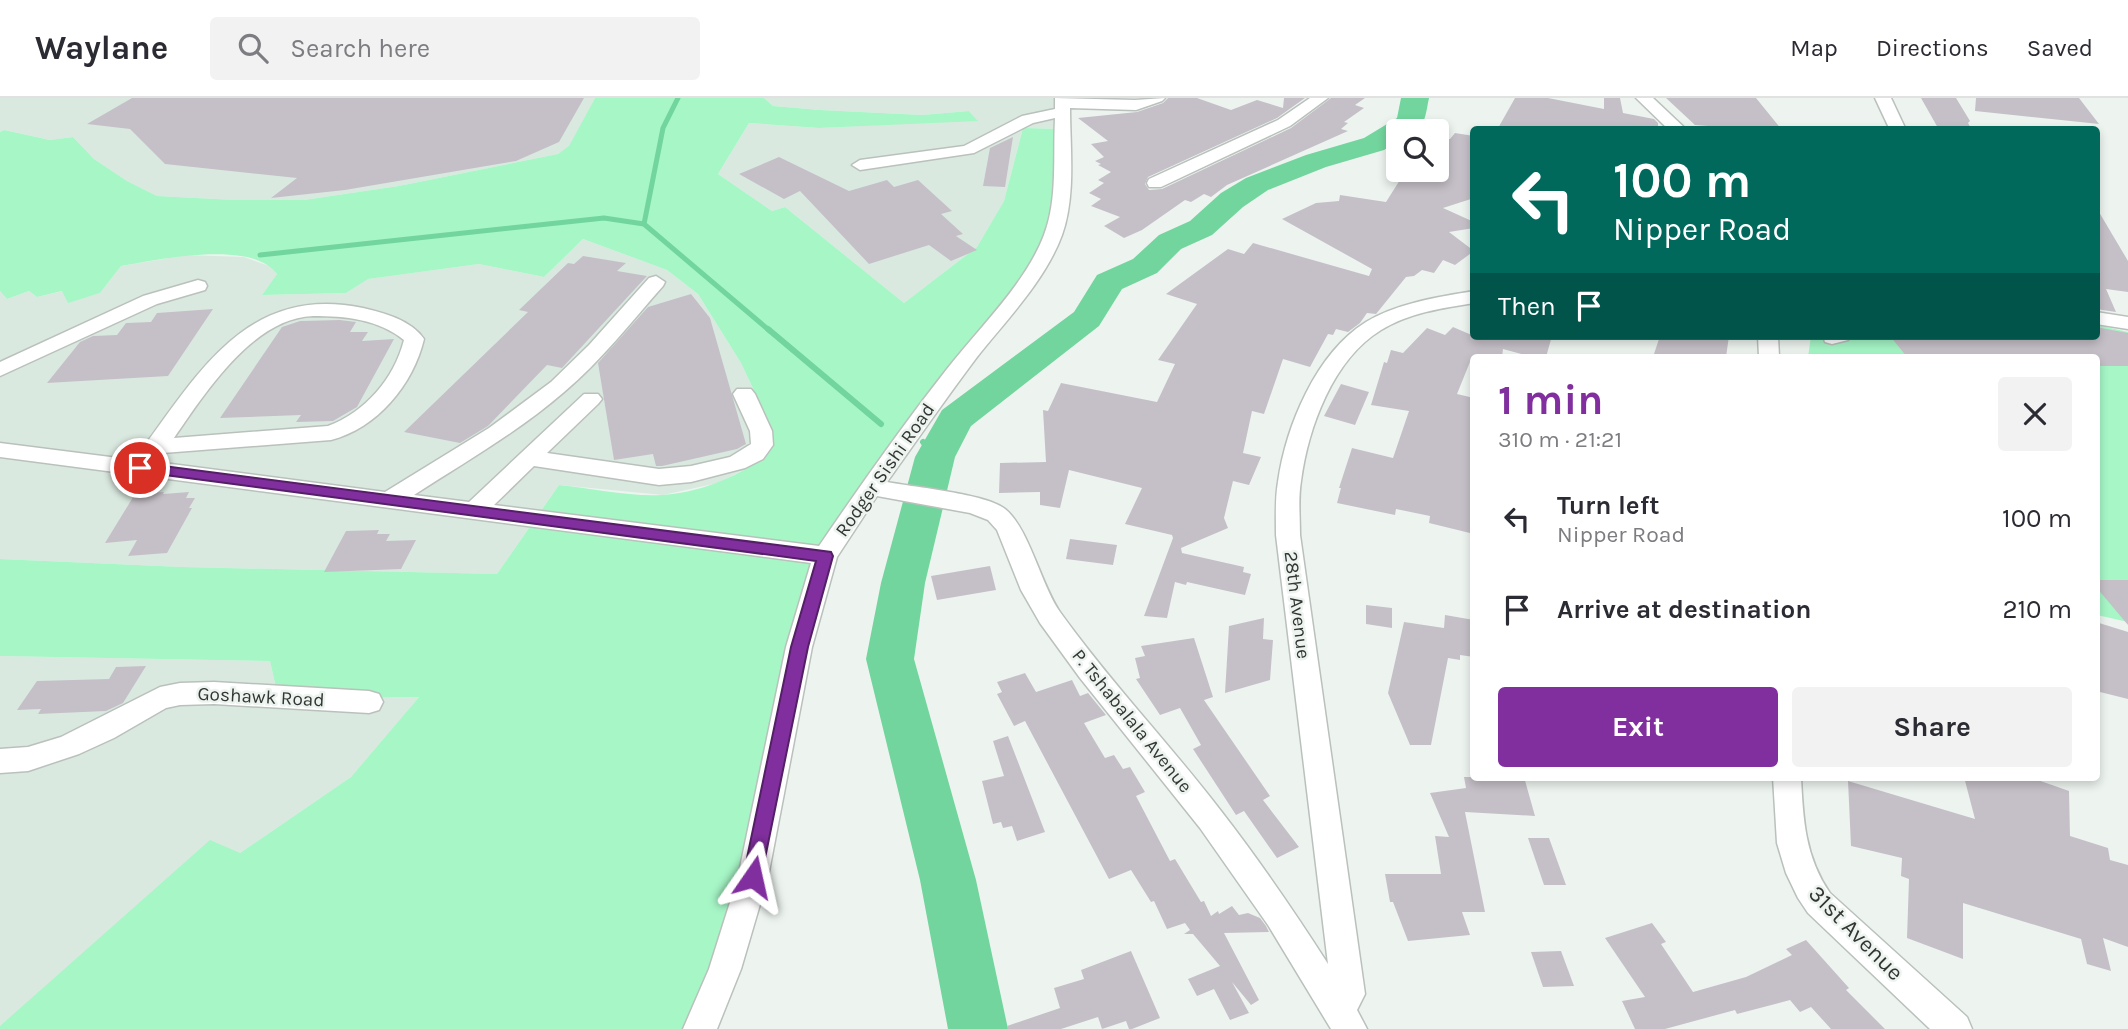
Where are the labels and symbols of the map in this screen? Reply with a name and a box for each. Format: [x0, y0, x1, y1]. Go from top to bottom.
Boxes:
street label: Rodger Sishi Road [831, 399, 939, 541]
pin [110, 438, 170, 498]
street label: 28th Avenue [1279, 550, 1315, 660]
street label: P. Tshabalala Avenue [1067, 645, 1197, 797]
street label: Goshawk Road [197, 683, 325, 711]
position arrow [716, 840, 790, 914]
street label: 31st Avenue [1803, 880, 1909, 986]

